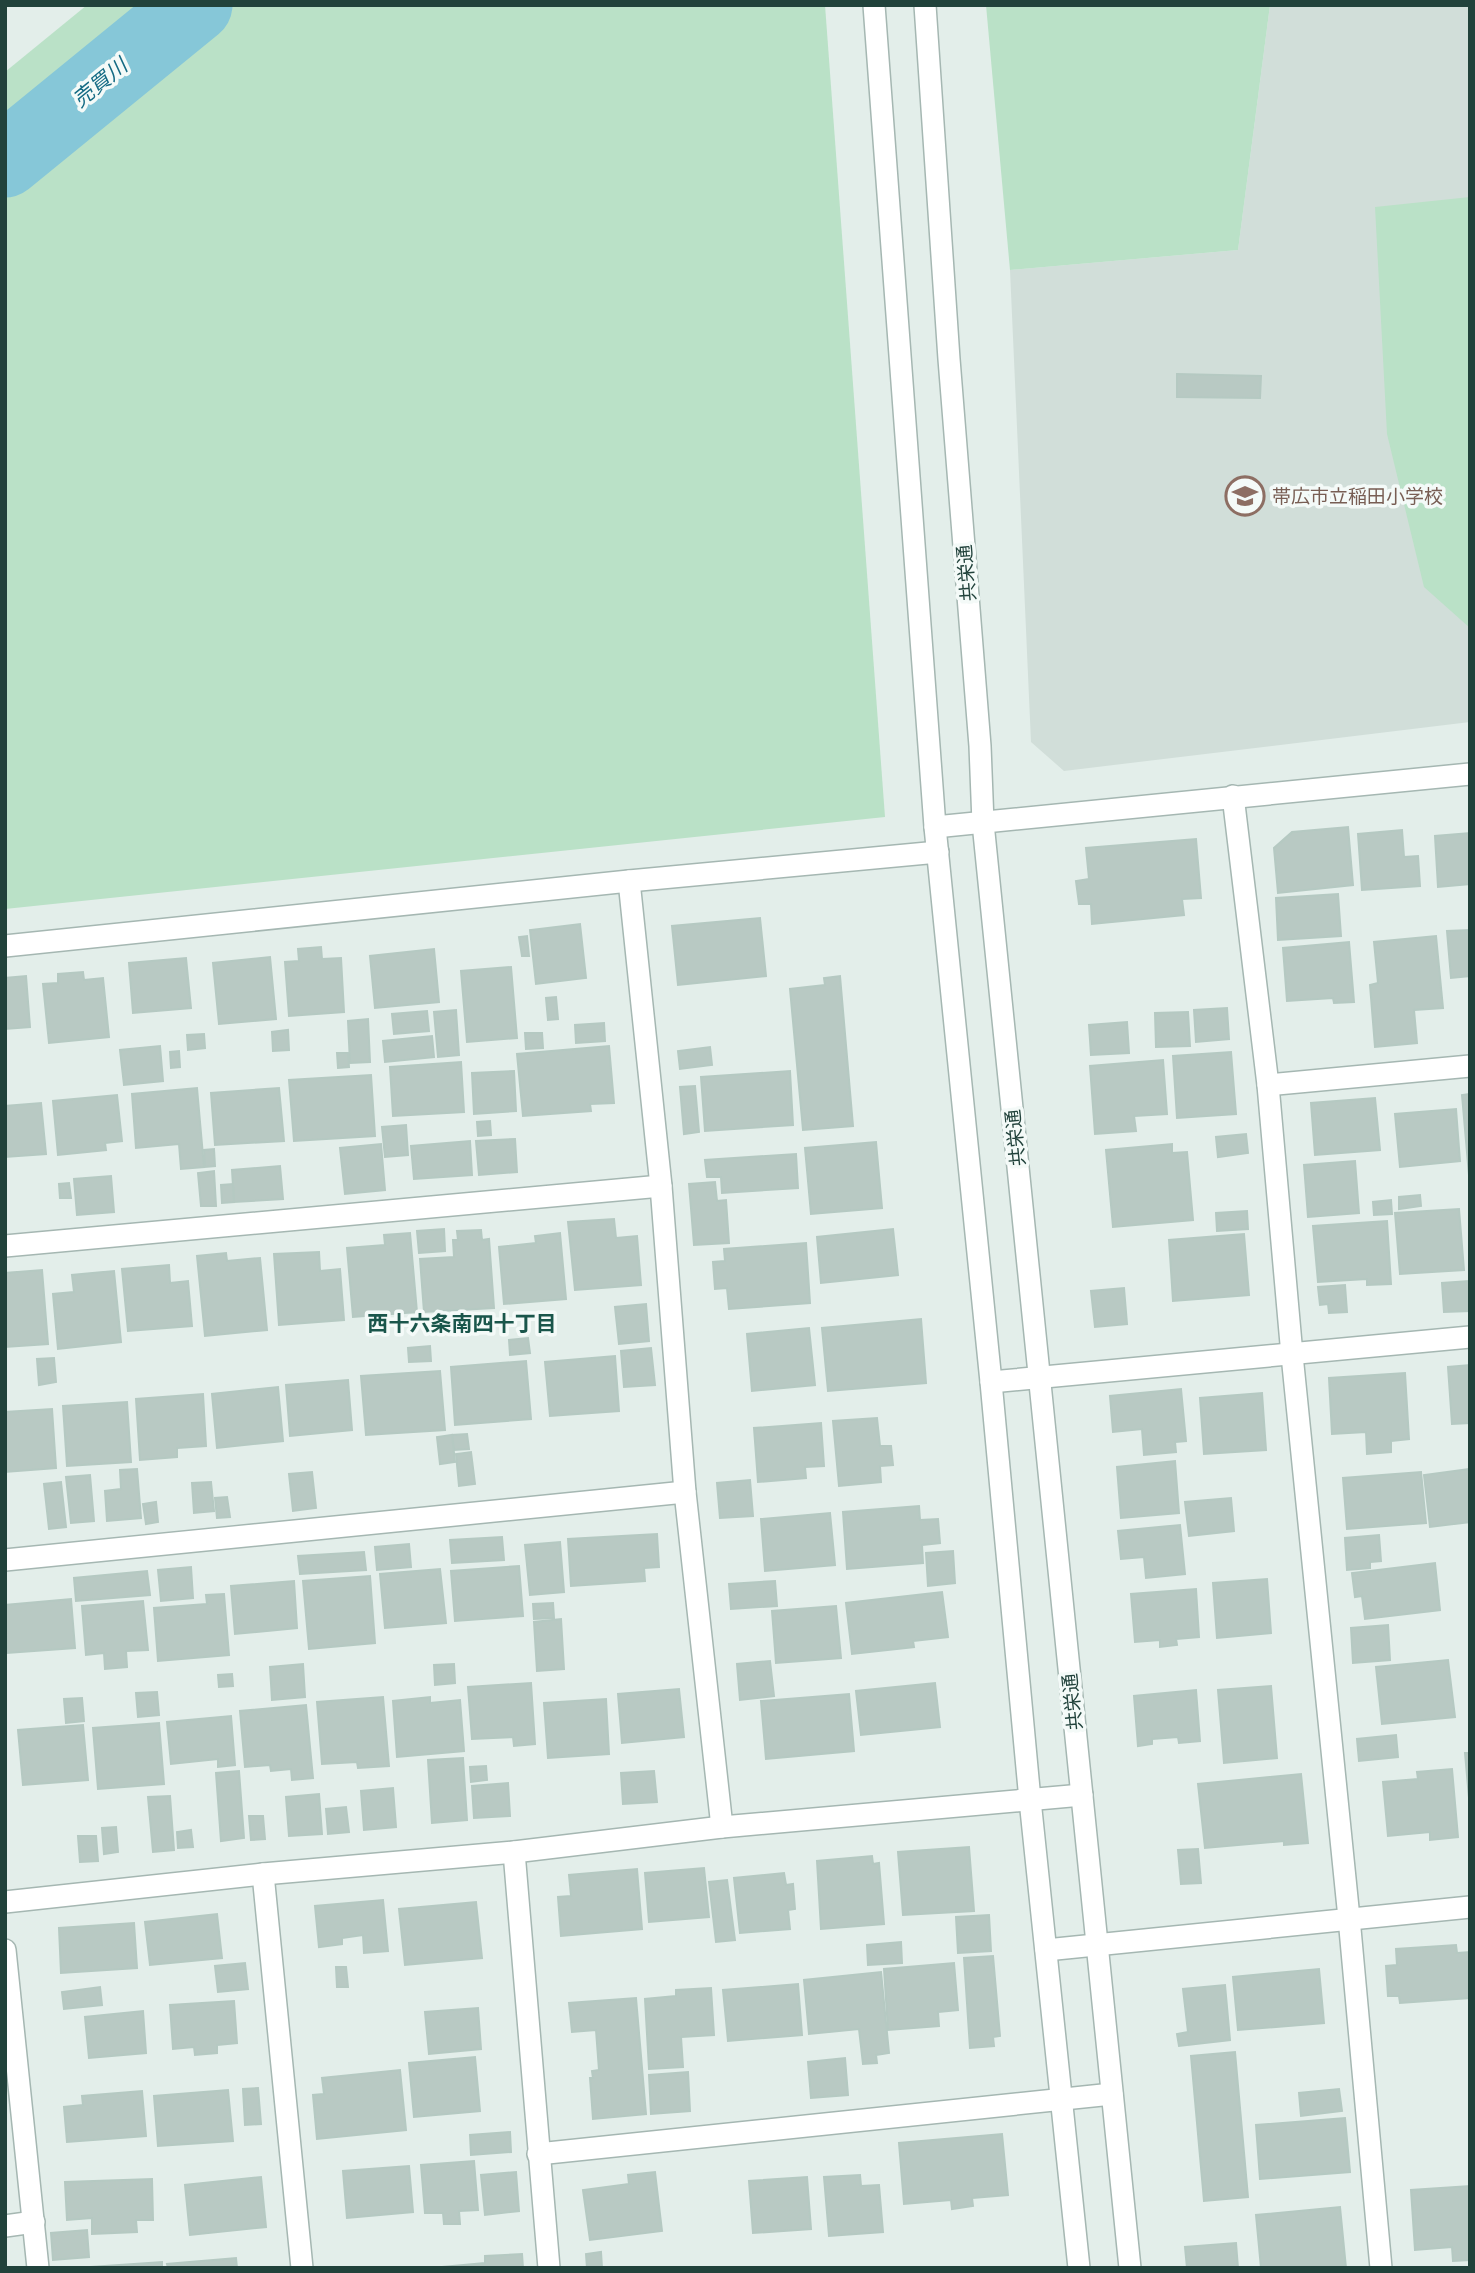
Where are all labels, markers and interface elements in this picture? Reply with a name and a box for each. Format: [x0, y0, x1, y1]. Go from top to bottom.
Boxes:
water label: 売買川 [67, 52, 134, 112]
school or university icon: 帯広市立稲田小学校 [1224, 475, 1266, 517]
place label: 帯広市立稲田小学校 [1272, 485, 1443, 508]
street label: 共栄通 [953, 544, 980, 602]
street label: 共栄通 [1001, 1108, 1030, 1168]
district label: 西十六条南四十丁目 [368, 1311, 557, 1336]
street label: 共栄通 [1058, 1672, 1087, 1732]

